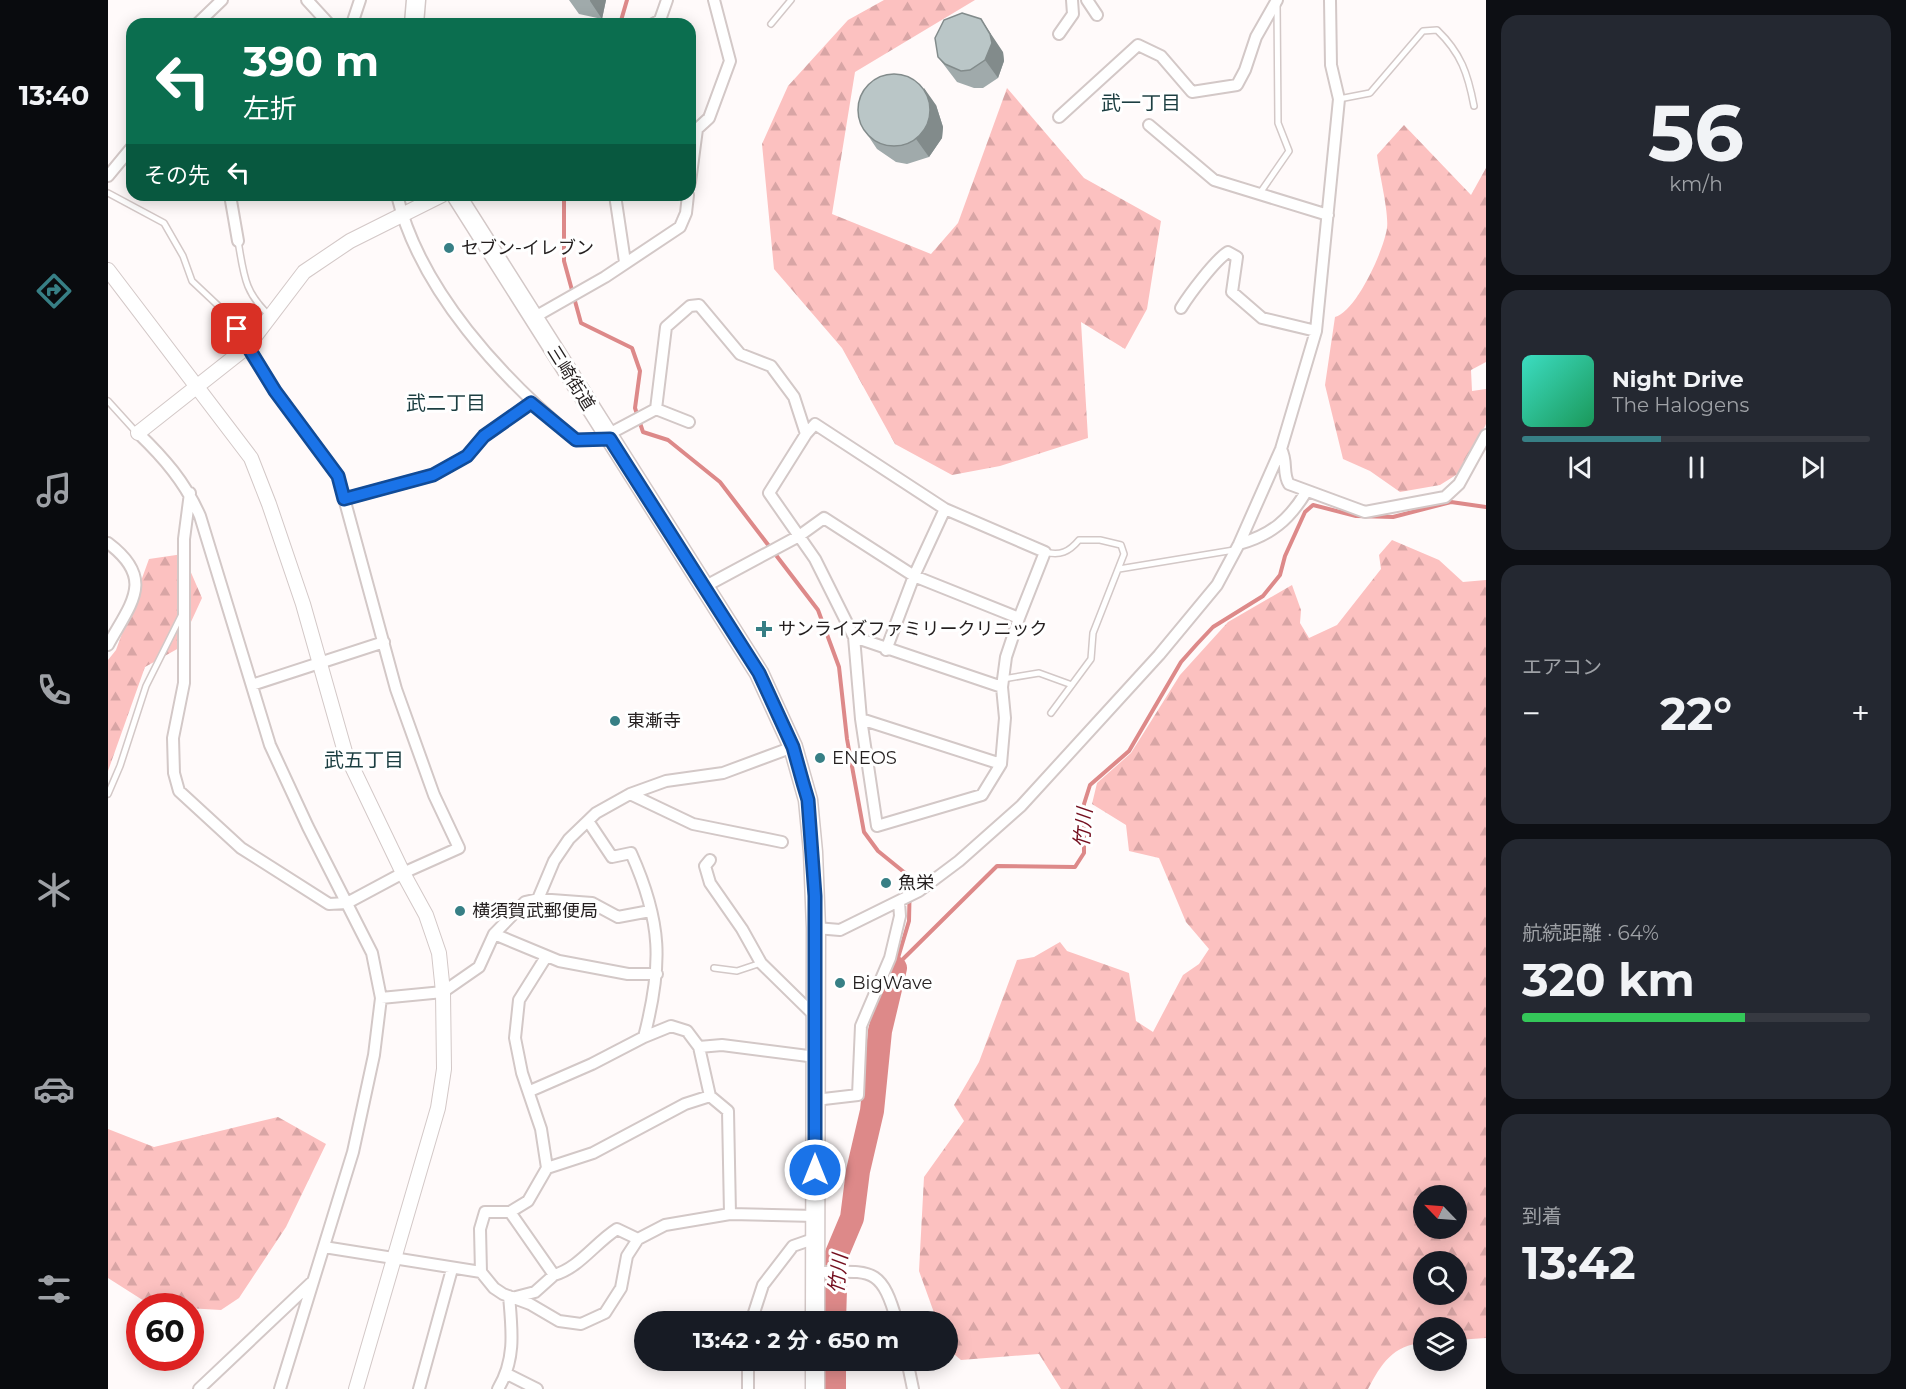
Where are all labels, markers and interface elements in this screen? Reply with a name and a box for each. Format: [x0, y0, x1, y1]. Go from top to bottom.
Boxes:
text: 390 m [243, 35, 379, 87]
icon: left [144, 42, 222, 120]
text: 13:40 [19, 79, 89, 112]
text: 56 [1648, 85, 1744, 181]
district label: 武一丁目 [1101, 91, 1181, 115]
text: 左折 [243, 92, 297, 125]
icon: left [222, 156, 255, 189]
text: その先 [144, 162, 210, 189]
text: km/h [1669, 172, 1723, 196]
place label: セブン-イレブン [461, 237, 594, 259]
marker: セブン-イレブン [442, 241, 456, 255]
icon: directions [33, 270, 75, 312]
pin [211, 303, 262, 354]
icon: arrive [220, 312, 253, 345]
street label: 三崎街道 [543, 342, 599, 414]
text: Night Drive [1612, 366, 1744, 393]
district label: 武二丁目 [406, 391, 486, 415]
text: The Halogens [1612, 393, 1749, 417]
icon: previous [1564, 451, 1597, 484]
icon: pause [1680, 451, 1713, 484]
icon: next [1796, 451, 1829, 484]
icon: music [33, 469, 75, 511]
place label: サンライズファミリークリニック [778, 618, 1047, 640]
marker: サンライズファミリークリニック [755, 620, 773, 638]
text: エアコン [1522, 655, 1602, 679]
icon: phone [33, 669, 75, 711]
text: 22° [1660, 686, 1732, 741]
text: − [1522, 693, 1541, 733]
text: + [1851, 693, 1870, 733]
place label: 東漸寺 [627, 710, 681, 732]
marker: 東漸寺 [608, 714, 622, 728]
place label: ENEOS [832, 747, 897, 769]
district label: 武五丁目 [324, 748, 404, 772]
marker: ENEOS [813, 751, 827, 765]
water label: 竹川 [1069, 805, 1097, 849]
icon: climate [33, 869, 75, 911]
place label: 魚栄 [898, 872, 934, 894]
marker: 魚栄 [879, 876, 893, 890]
place label: 横須賀武郵便局 [472, 900, 598, 922]
marker: 横須賀武郵便局 [453, 904, 467, 918]
text: 航続距離 · 64% [1522, 921, 1659, 945]
text: 320 km [1522, 952, 1695, 1007]
place label: BigWave [852, 972, 933, 994]
marker: BigWave [833, 976, 847, 990]
icon: car [33, 1068, 75, 1110]
position arrow [783, 1138, 847, 1202]
north arrow [1413, 1185, 1467, 1239]
map controls [1413, 1185, 1467, 1371]
text: 到着 [1522, 1204, 1562, 1228]
text: 13:42 [1522, 1235, 1636, 1290]
water label: 竹川 [824, 1251, 852, 1295]
button: search [1413, 1251, 1467, 1305]
icon: filters [33, 1268, 75, 1310]
speed limit sign: 60 [126, 1293, 204, 1371]
button: layers [1413, 1317, 1467, 1371]
text: 13:42 · 2 分 · 650 m [693, 1327, 899, 1354]

